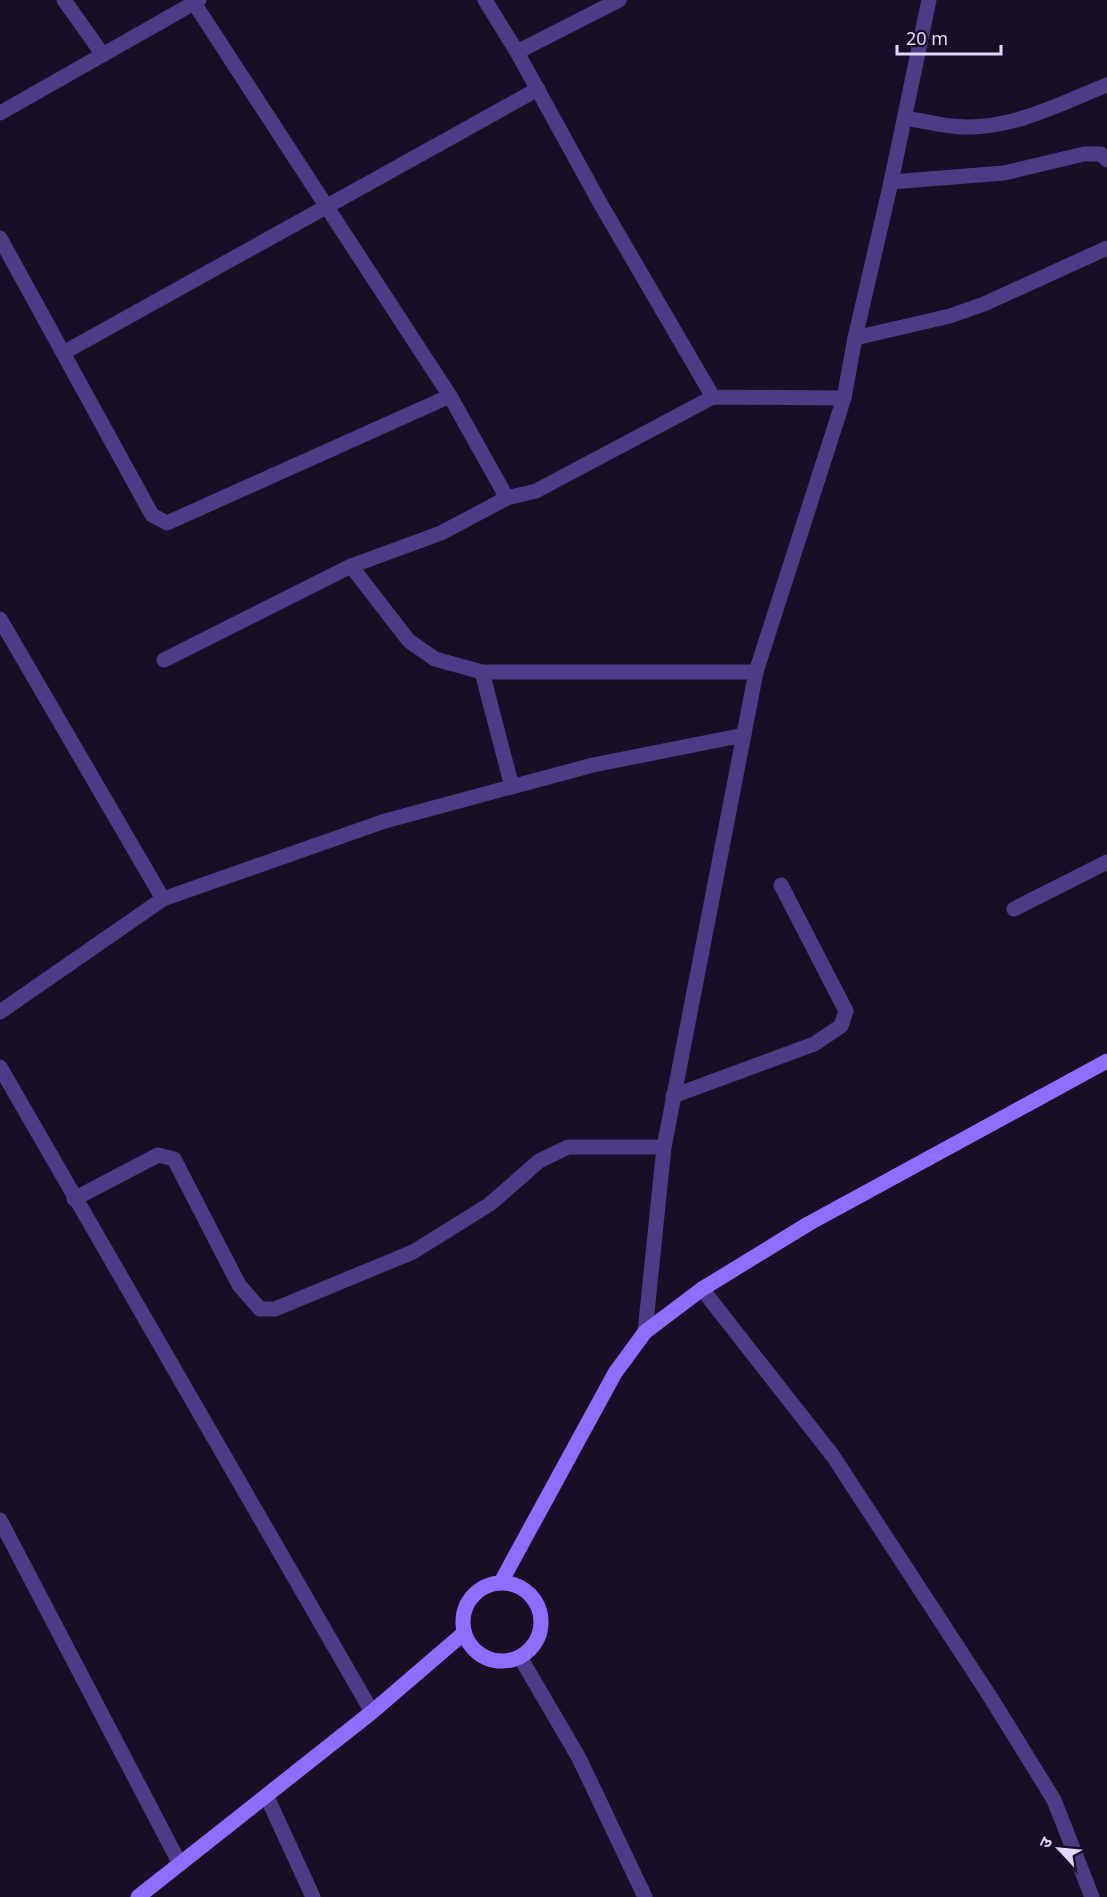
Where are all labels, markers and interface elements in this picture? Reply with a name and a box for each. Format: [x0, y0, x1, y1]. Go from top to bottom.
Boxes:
scale bar [897, 18, 1000, 56]
text: 20 m [906, 26, 948, 50]
north arrow [1029, 1819, 1089, 1879]
text: उ [1034, 1833, 1058, 1851]

